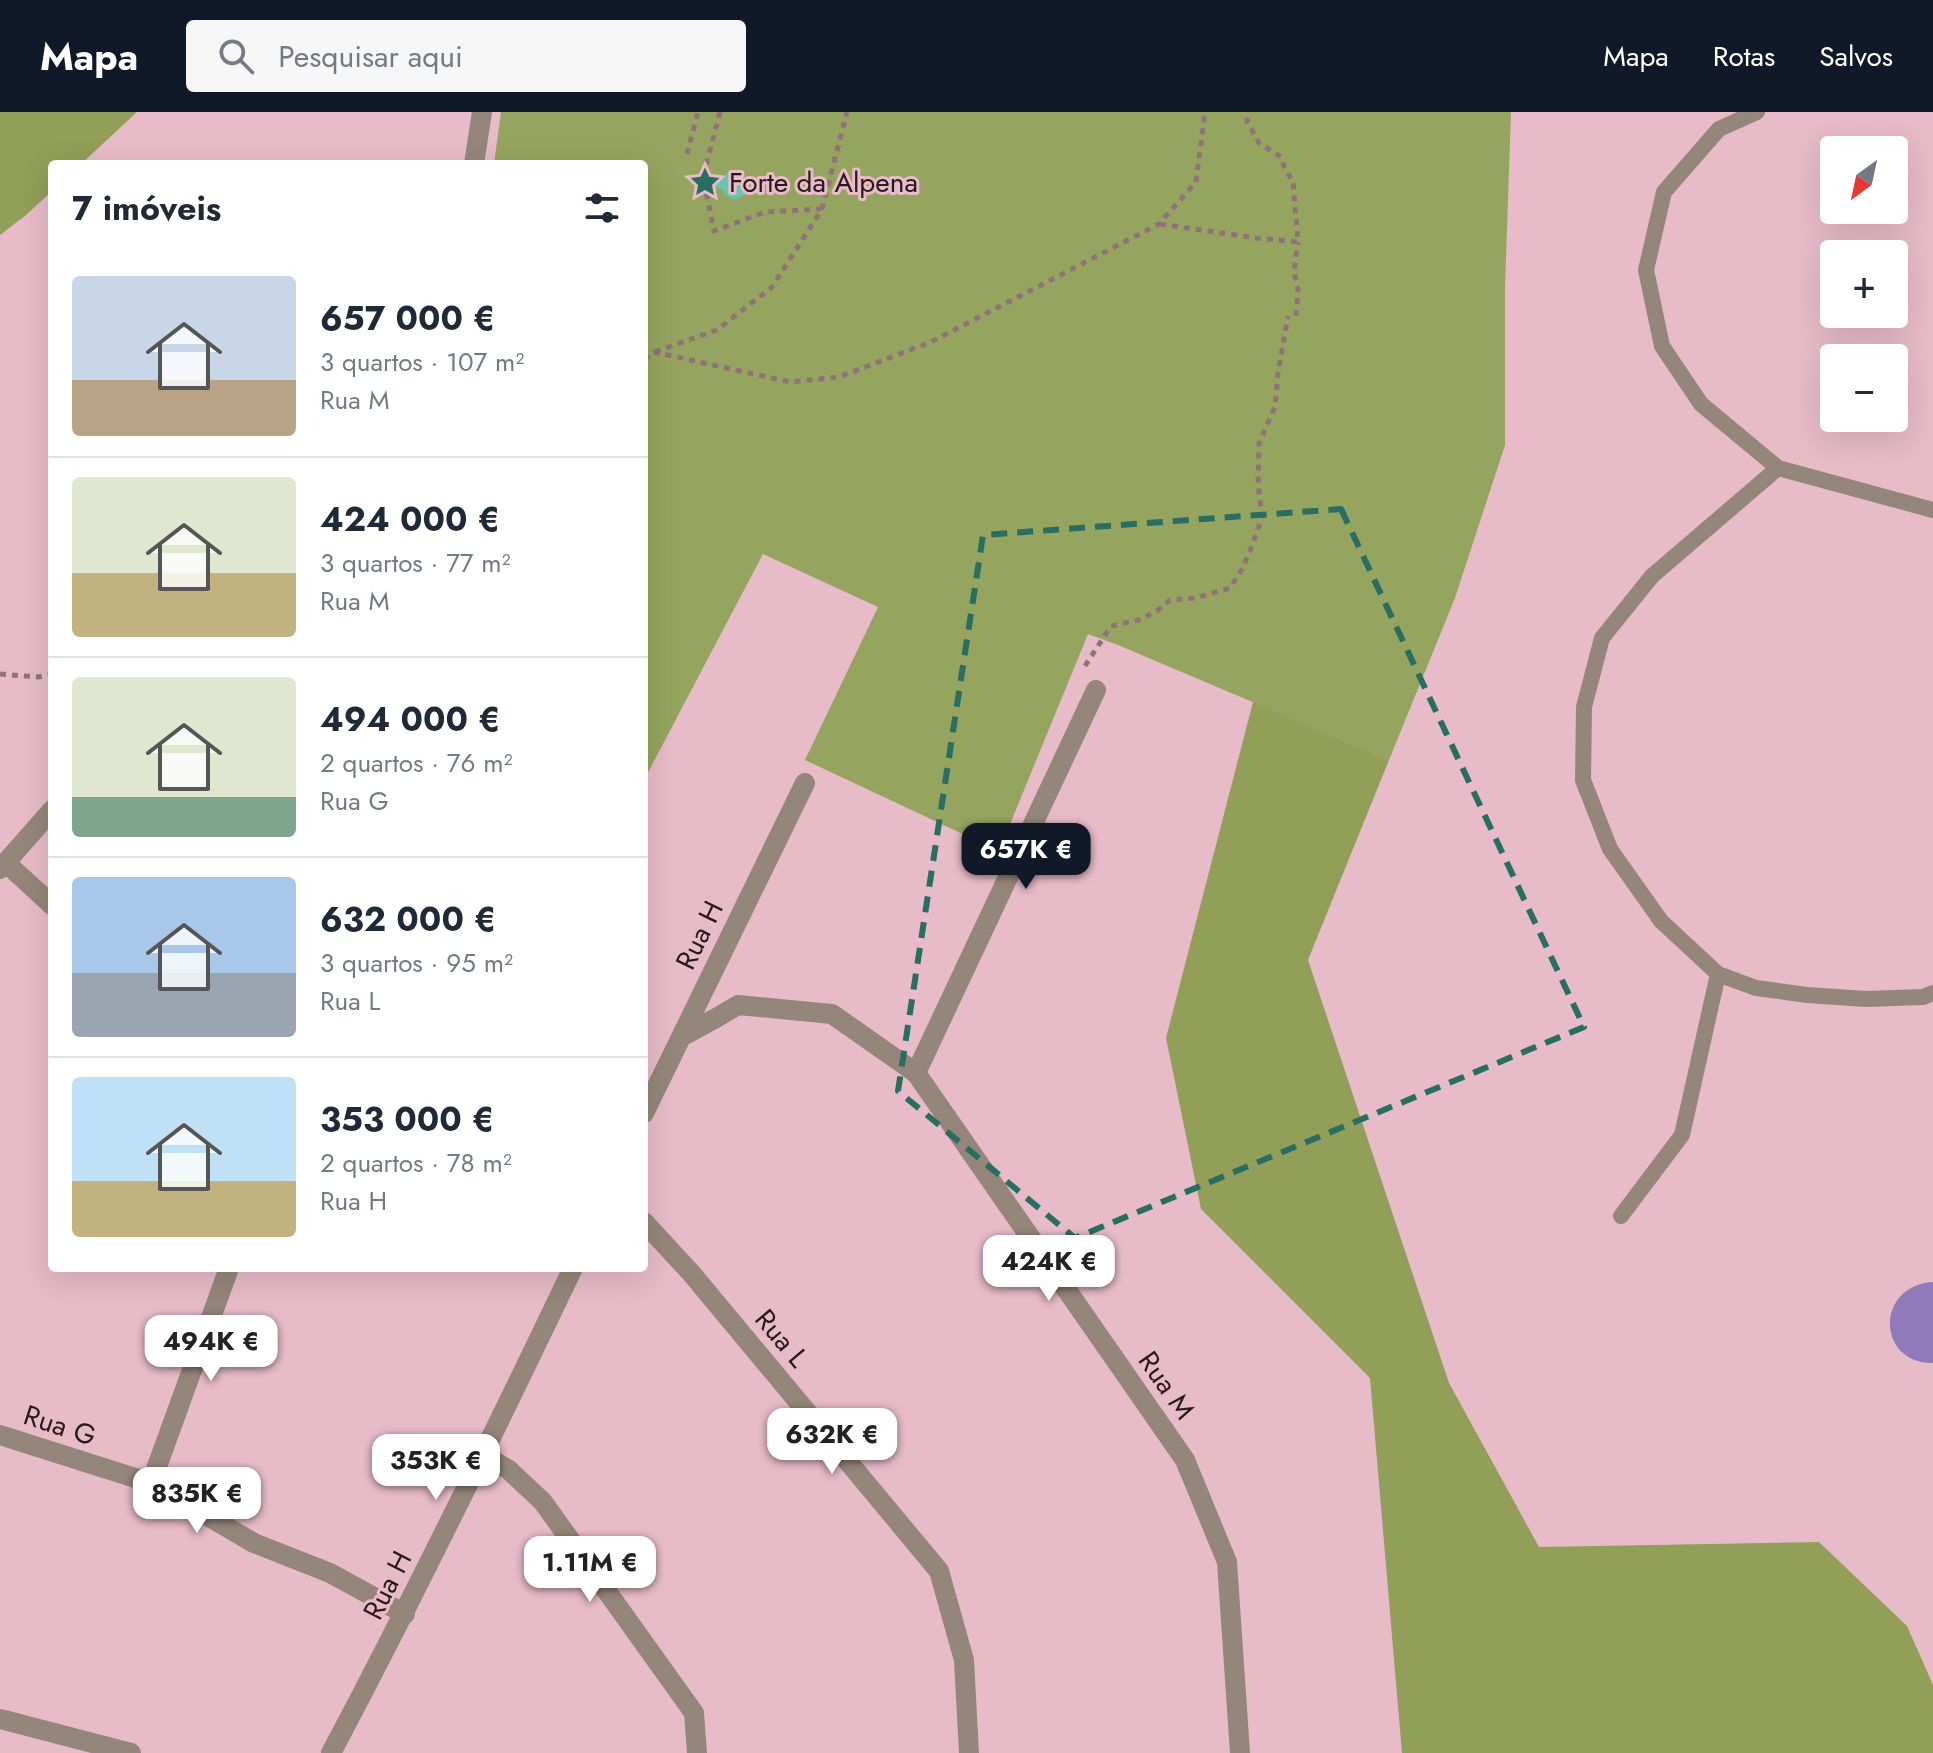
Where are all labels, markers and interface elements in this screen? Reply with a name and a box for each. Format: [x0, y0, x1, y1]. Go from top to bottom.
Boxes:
search box [186, 20, 746, 92]
text: Mapa [40, 29, 138, 84]
icon: search [214, 34, 258, 78]
text: Pesquisar aqui [278, 35, 463, 78]
text: Mapa [1603, 36, 1669, 77]
text: Rotas [1713, 36, 1775, 77]
text: Salvos [1819, 36, 1893, 77]
north arrow [1820, 136, 1908, 224]
map controls [1820, 136, 1908, 432]
place label: Forte da Alpena [729, 162, 918, 203]
place icon: Forte da Alpena [688, 165, 722, 199]
text: 7 imóveis [72, 184, 221, 233]
icon: filters [580, 186, 624, 230]
button: + [1820, 240, 1908, 328]
text: 657 000 € [320, 294, 495, 343]
icon: home [136, 308, 232, 404]
text: 3 quartos · 107 m² [320, 343, 524, 381]
button: − [1820, 344, 1908, 432]
text: Rua M [320, 381, 390, 419]
text: 424 000 € [320, 495, 500, 544]
icon: home [136, 509, 232, 605]
text: 3 quartos · 77 m² [320, 544, 511, 582]
text: Rua M [320, 582, 390, 620]
text: 494 000 € [320, 695, 500, 744]
icon: home [136, 709, 232, 805]
text: 2 quartos · 76 m² [320, 744, 513, 782]
text: Rua G [320, 782, 389, 820]
pin: 657K € [961, 823, 1091, 891]
text: 657K € [980, 830, 1072, 868]
street label: Rua H [665, 894, 734, 977]
text: 632 000 € [320, 895, 496, 944]
icon: home [136, 909, 232, 1005]
text: 3 quartos · 95 m² [320, 944, 513, 982]
text: Rua L [320, 982, 380, 1020]
text: 353 000 € [320, 1095, 494, 1144]
icon: home [136, 1109, 232, 1205]
text: 2 quartos · 78 m² [320, 1144, 512, 1182]
text: Rua H [320, 1182, 387, 1220]
pin: 424K € [984, 1235, 1114, 1303]
text: 424K € [1001, 1242, 1097, 1280]
street label: Rua L [745, 1300, 818, 1377]
pin: 494K € [146, 1315, 276, 1383]
text: 494K € [163, 1322, 259, 1360]
street label: Rua M [1128, 1343, 1205, 1428]
street label: Rua G [18, 1395, 101, 1456]
pin: 632K € [767, 1408, 897, 1476]
text: 632K € [785, 1415, 879, 1453]
pin: 353K € [371, 1434, 501, 1502]
text: 353K € [390, 1441, 482, 1479]
pin: 835K € [132, 1467, 262, 1535]
text: 835K € [151, 1474, 243, 1512]
pin: 1.11M € [516, 1536, 664, 1604]
text: 1.11M € [542, 1543, 638, 1581]
street label: Rua H [353, 1544, 422, 1627]

